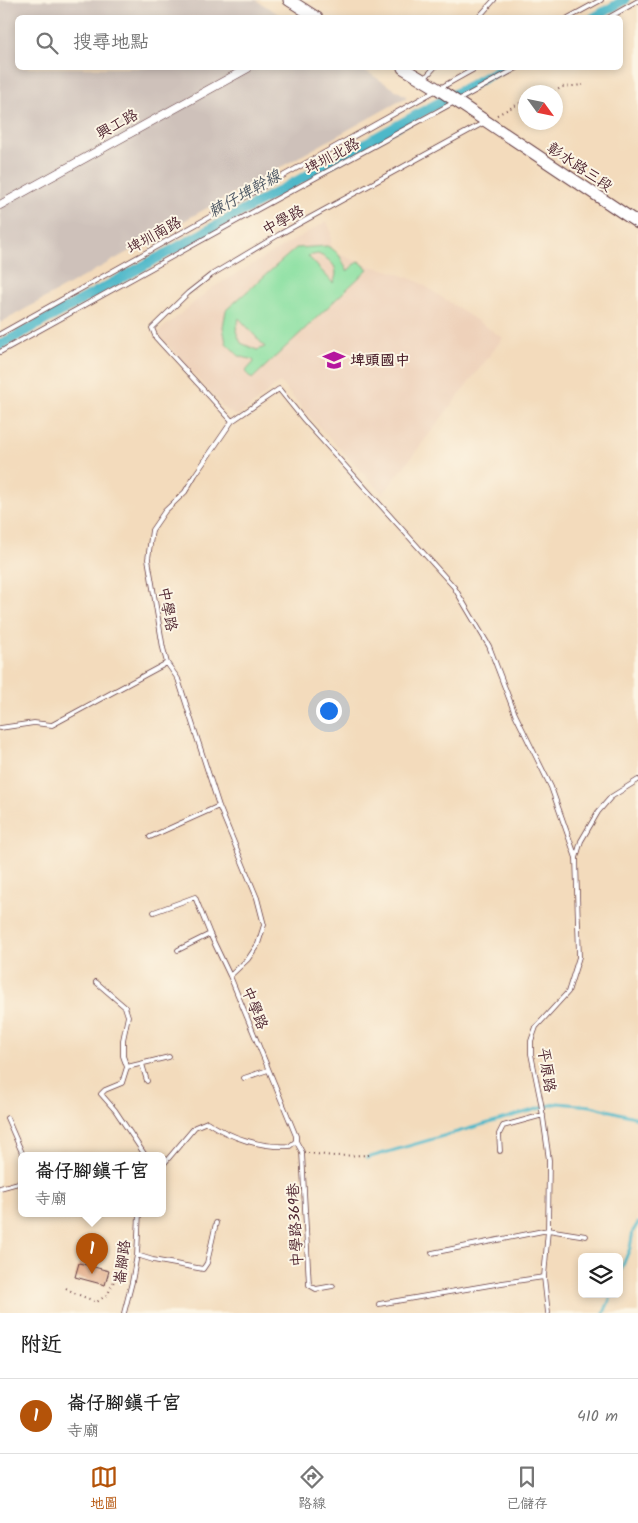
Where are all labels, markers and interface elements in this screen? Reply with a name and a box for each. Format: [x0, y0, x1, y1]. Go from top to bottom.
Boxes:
search box [15, 15, 623, 70]
text: 搜尋地點 [73, 28, 149, 58]
icon: search [33, 29, 61, 57]
north arrow [518, 85, 563, 130]
street label: 興工路 [92, 103, 143, 146]
street label: 埤圳北路 [300, 132, 365, 182]
street label: 彰水路三段 [542, 137, 617, 199]
water label: 棘仔埤幹線 [204, 164, 287, 225]
street label: 中學路 [258, 199, 309, 242]
street label: 埤圳南路 [122, 211, 187, 261]
school or university icon: 埤頭國中 [321, 347, 347, 373]
place label: 埤頭國中 [350, 349, 410, 373]
street label: 中學路 [151, 585, 183, 633]
your location [316, 698, 342, 724]
street label: 中學路 [235, 983, 274, 1034]
street label: 平原路 [531, 1046, 561, 1094]
popup [18, 1152, 166, 1217]
text: 崙仔腳鎮千宮 [35, 1157, 149, 1187]
street label: 中學路369巷 [282, 1182, 310, 1268]
text: 寺廟 [35, 1187, 67, 1212]
pin: 1 [76, 1233, 108, 1274]
street label: 崙腳路 [108, 1238, 138, 1286]
map controls [578, 1253, 623, 1298]
button: layers [578, 1253, 623, 1298]
text: 附近 [20, 1329, 62, 1362]
text: 崙仔腳鎮千宮 [67, 1389, 181, 1419]
text: 1 [34, 1404, 38, 1429]
text: 410 m [577, 1404, 618, 1429]
text: 寺廟 [67, 1419, 99, 1444]
tab: 地圖 [90, 1463, 118, 1515]
tab: 路線 [298, 1463, 326, 1515]
tab: 已儲存 [506, 1463, 548, 1515]

